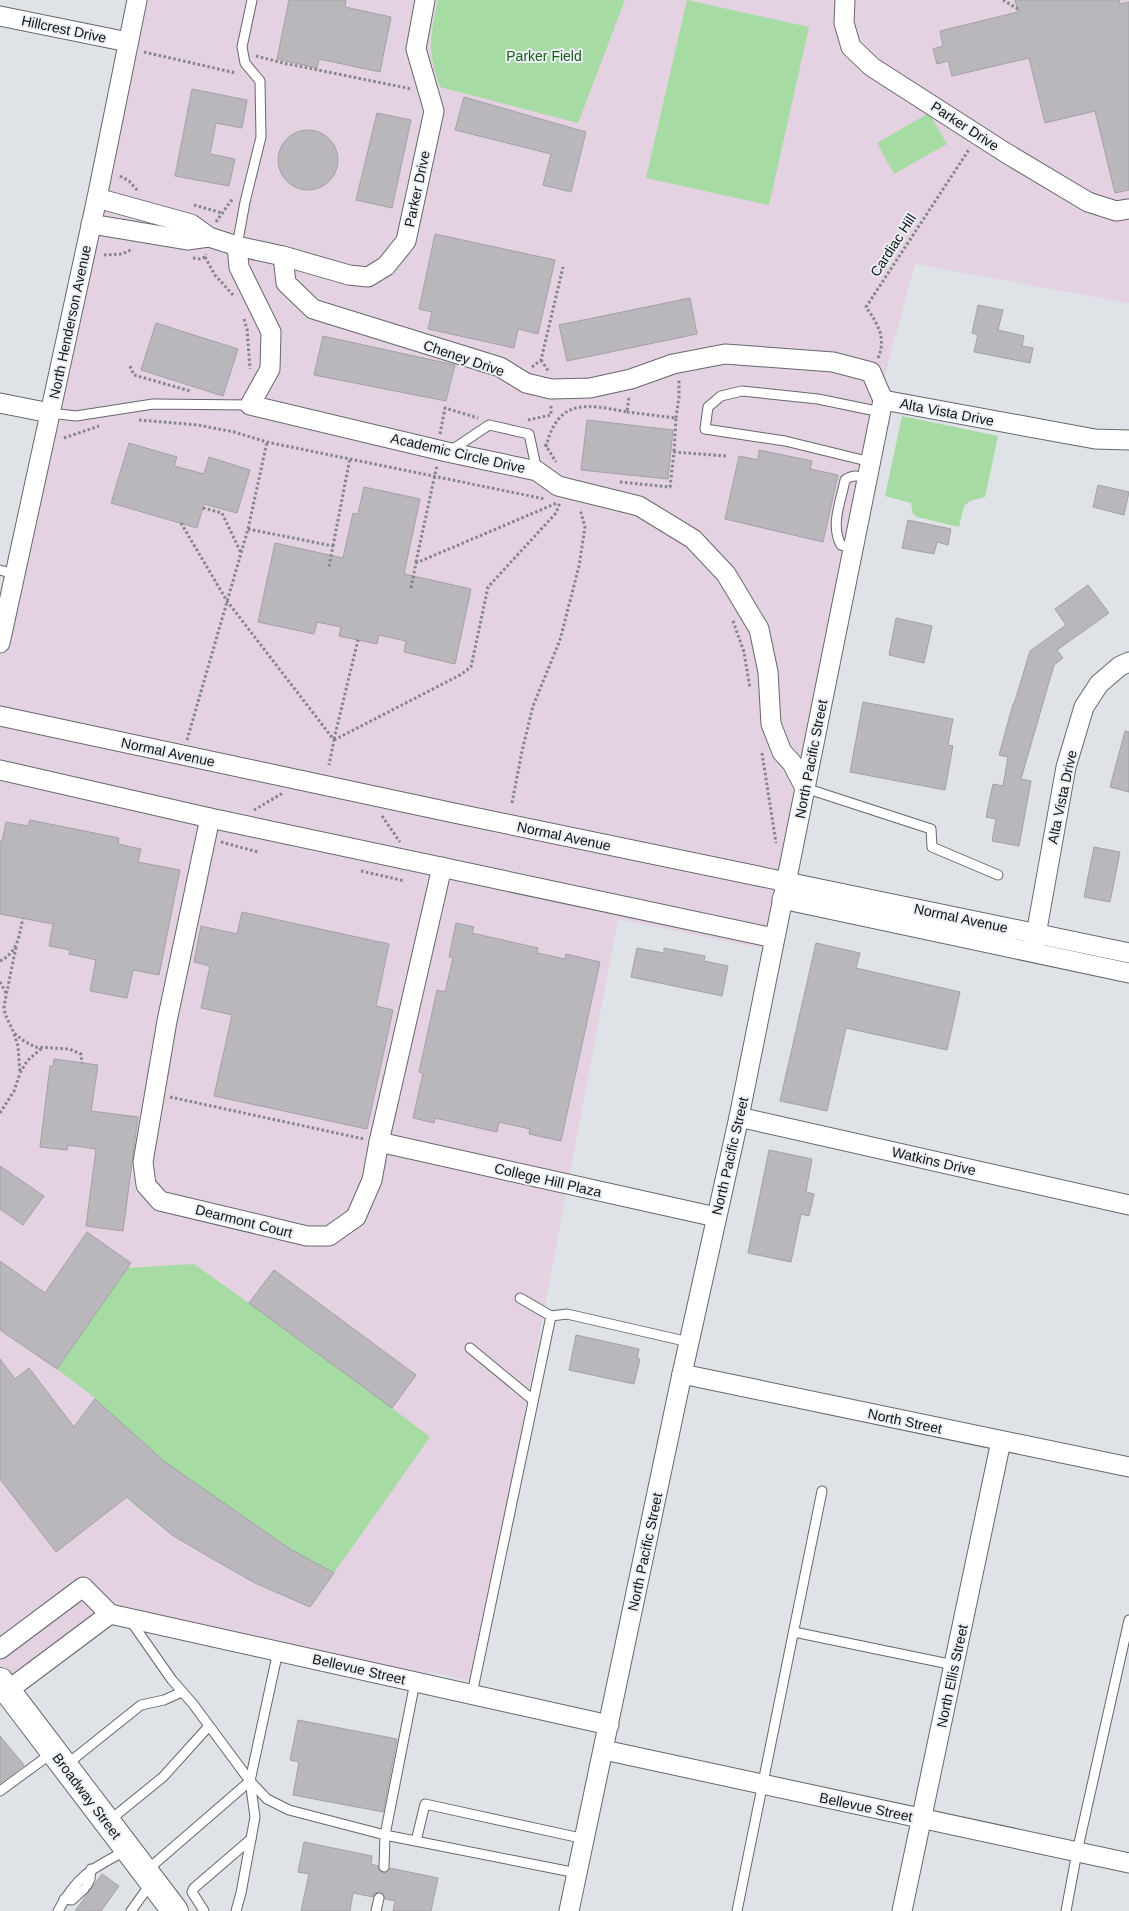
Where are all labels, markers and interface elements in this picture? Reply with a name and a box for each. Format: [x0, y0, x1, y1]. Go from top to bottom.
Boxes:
street label: Hillcrest Drive [20, 12, 108, 46]
park label: Parker Field [506, 48, 582, 64]
street label: Parker Drive [928, 98, 1002, 154]
street label: Parker Drive [401, 149, 433, 229]
street label: Cardiac Hill [867, 211, 919, 279]
street label: North Henderson Avenue [46, 243, 94, 400]
street label: Cheney Drive [421, 337, 507, 379]
street label: Alta Vista Drive [899, 395, 996, 429]
street label: Academic Circle Drive [389, 430, 527, 476]
street label: North Pacific Street [792, 698, 830, 820]
street label: Normal Avenue [120, 734, 217, 770]
street label: Alta Vista Drive [1044, 748, 1080, 845]
street label: Normal Avenue [516, 818, 613, 854]
street label: Normal Avenue [913, 900, 1010, 936]
street label: North Pacific Street [709, 1095, 751, 1217]
street label: Watkins Drive [890, 1144, 978, 1178]
street label: College Hill Plaza [493, 1160, 603, 1200]
street label: Dearmont Court [194, 1201, 294, 1241]
street label: North Street [866, 1405, 944, 1437]
street label: North Pacific Street [625, 1491, 665, 1613]
street label: North Ellis Street [933, 1623, 971, 1729]
street label: Bellevue Street [311, 1651, 407, 1687]
street label: Broadway Street [49, 1750, 125, 1842]
street label: Bellevue Street [818, 1789, 914, 1825]

